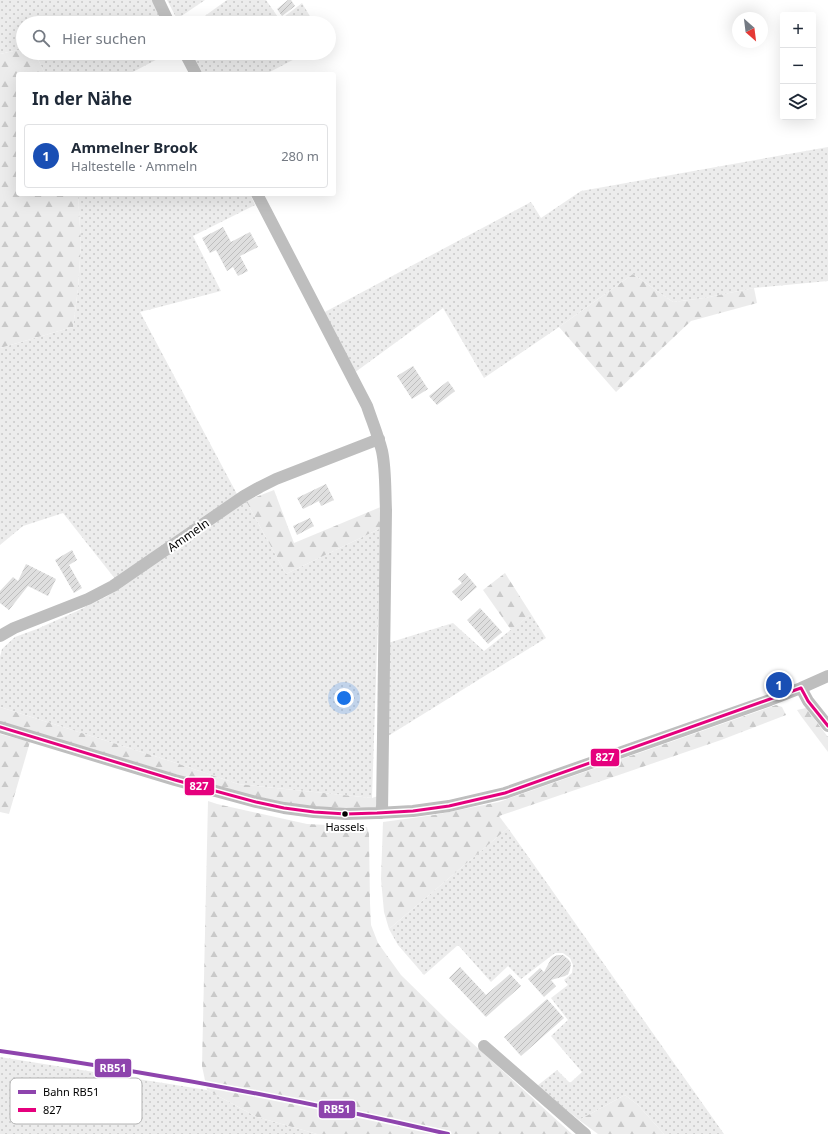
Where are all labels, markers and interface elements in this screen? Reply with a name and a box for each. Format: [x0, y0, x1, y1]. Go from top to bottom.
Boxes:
north arrow [732, 12, 768, 48]
map controls [780, 12, 816, 120]
button: + [780, 12, 816, 48]
search box [16, 16, 336, 60]
icon: search [30, 27, 52, 49]
text: Hier suchen [62, 28, 146, 48]
button: − [780, 48, 816, 84]
button: layers [780, 84, 816, 120]
text: In der Nähe [32, 87, 132, 110]
text: Ammelner Brook [71, 137, 198, 157]
text: 1 [42, 147, 50, 165]
text: 280 m [281, 147, 319, 165]
text: Haltestelle · Ammeln [71, 157, 197, 175]
street label: Ammeln [164, 514, 212, 556]
pin: 1 [766, 670, 792, 700]
your location [334, 688, 354, 708]
line badge: 827 [590, 748, 620, 767]
text: 827 [596, 749, 614, 764]
line badge: 827 [184, 777, 215, 796]
text: 827 [190, 778, 208, 793]
marker: Hassels [340, 809, 350, 819]
place label: Hassels [325, 819, 365, 834]
line badge: RB51 [94, 1058, 132, 1078]
text: RB51 [99, 1060, 127, 1075]
legend [10, 1078, 142, 1124]
text: Bahn RB51 [43, 1084, 99, 1099]
line badge: RB51 [318, 1100, 356, 1119]
text: RB51 [323, 1101, 351, 1116]
text: 827 [43, 1102, 62, 1117]

